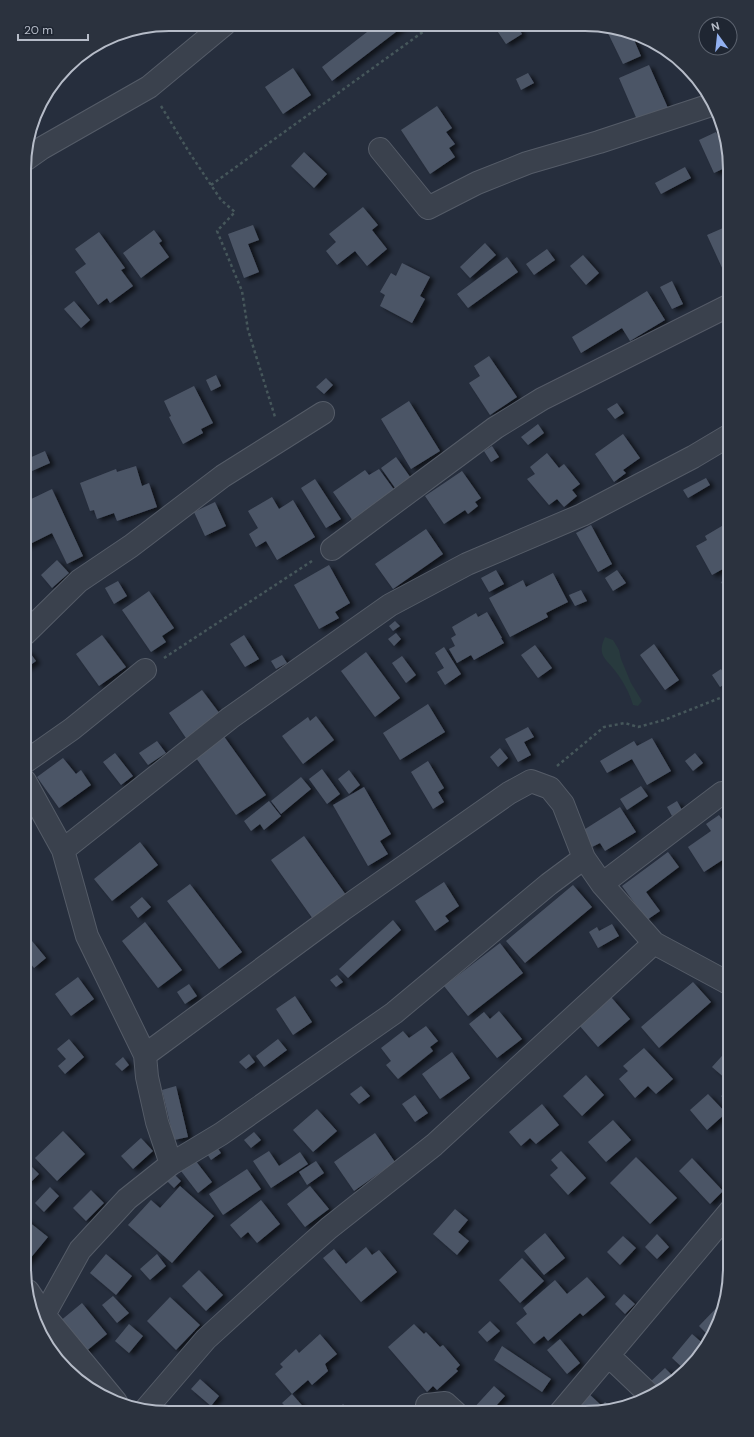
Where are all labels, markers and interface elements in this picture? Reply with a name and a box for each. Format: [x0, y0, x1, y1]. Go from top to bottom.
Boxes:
scale bar [18, 16, 88, 42]
north arrow [698, 16, 738, 56]
text: N [710, 19, 721, 34]
text: 20 m [24, 22, 53, 38]

